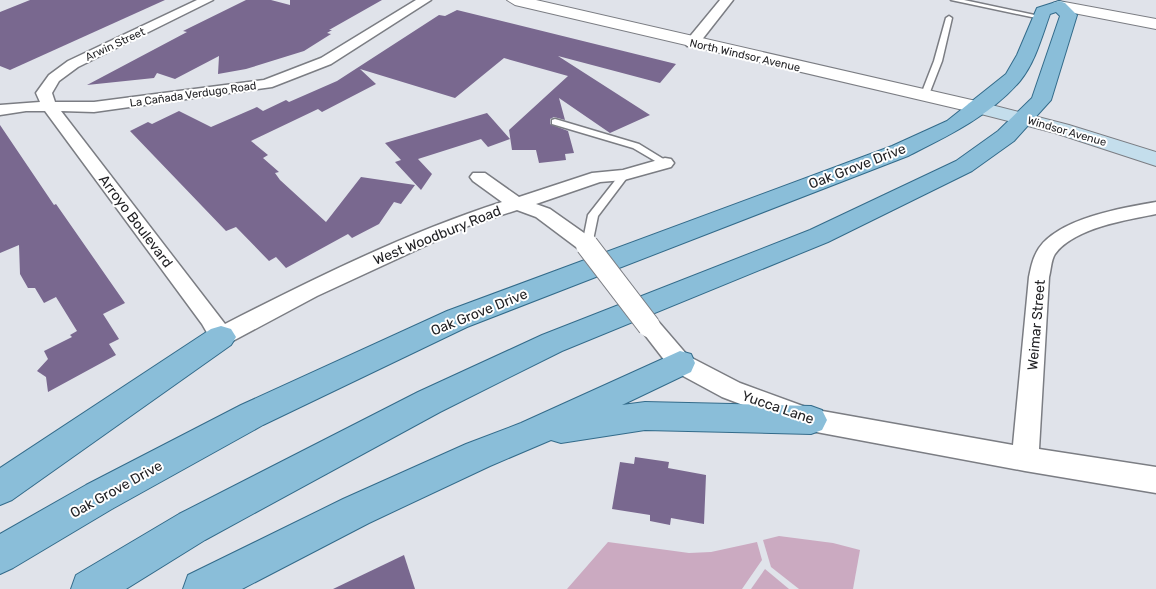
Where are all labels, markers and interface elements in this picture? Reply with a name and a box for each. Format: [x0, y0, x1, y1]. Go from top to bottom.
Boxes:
street label: Arwin Street [83, 25, 148, 64]
street label: North Windsor Avenue [688, 36, 801, 75]
street label: La Cañada Verdugo Road [129, 79, 257, 110]
street label: Windsor Avenue [1026, 114, 1108, 149]
street label: Oak Grove Drive [806, 140, 908, 193]
street label: Arroyo Boulevard [95, 171, 176, 271]
street label: West Woodbury Road [371, 202, 503, 269]
street label: Weimar Street [1024, 278, 1049, 371]
street label: Oak Grove Drive [428, 285, 530, 340]
street label: Yucca Lane [740, 387, 816, 428]
street label: Oak Grove Drive [67, 457, 165, 522]

